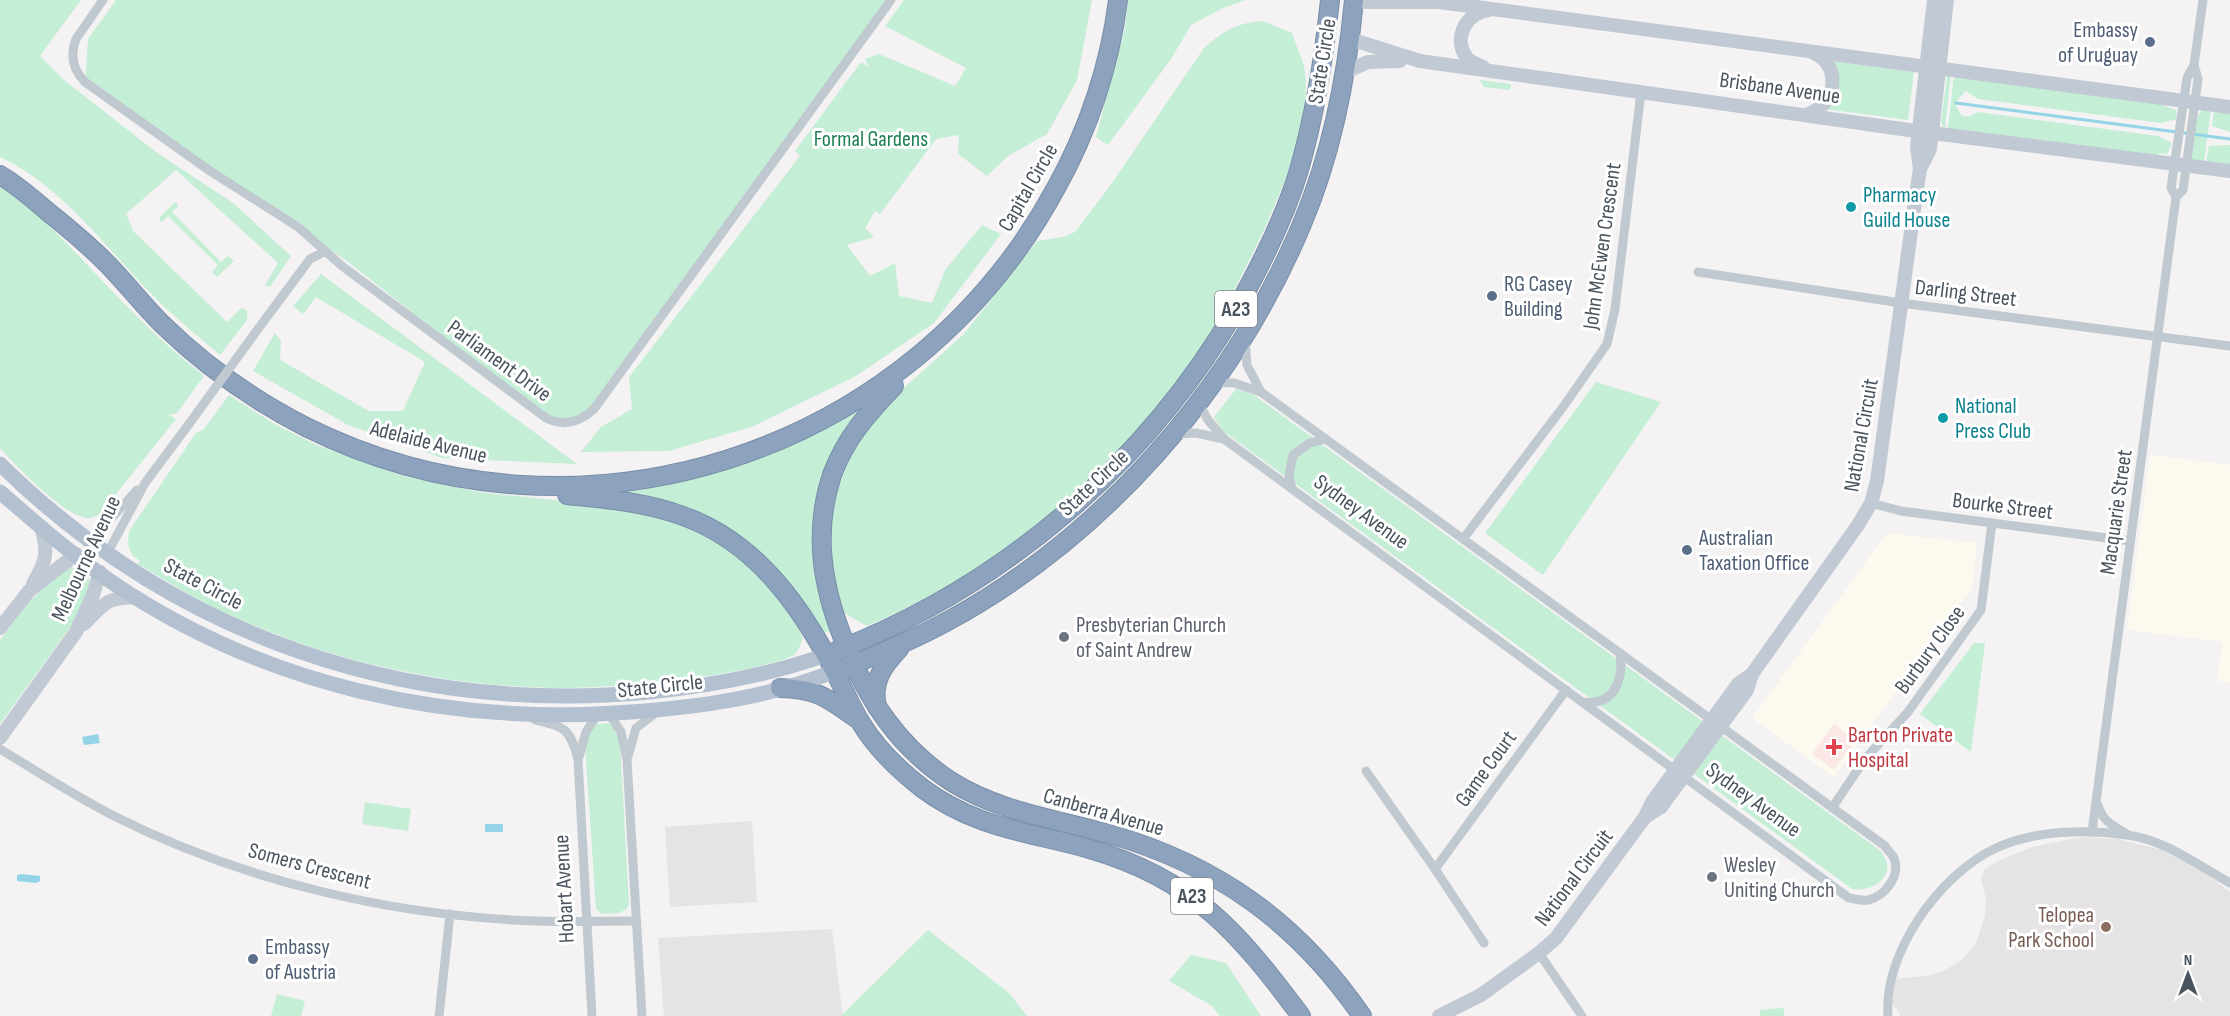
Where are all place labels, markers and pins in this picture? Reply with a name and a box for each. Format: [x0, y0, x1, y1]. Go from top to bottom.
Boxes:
place label: Embassy of Uruguay [2058, 17, 2139, 69]
marker: Embassy of Uruguay [2143, 35, 2157, 49]
place label: Pharmacy Guild House [1863, 182, 1950, 234]
marker: Pharmacy Guild House [1844, 200, 1858, 214]
place label: RG Casey Building [1504, 271, 1573, 323]
marker: RG Casey Building [1485, 289, 1499, 303]
place label: National Press Club [1955, 393, 2031, 445]
marker: National Press Club [1936, 411, 1950, 425]
place label: Australian Taxation Office [1698, 525, 1809, 577]
marker: Australian Taxation Office [1680, 543, 1694, 557]
place label: Presbyterian Church of Saint Andrew [1076, 612, 1226, 664]
marker: Presbyterian Church of Saint Andrew [1057, 630, 1071, 644]
place label: Barton Private Hospital [1848, 722, 1953, 774]
marker: Barton Private Hospital [1825, 738, 1843, 756]
place label: Wesley Uniting Church [1724, 852, 1834, 904]
marker: Wesley Uniting Church [1705, 870, 1719, 884]
place label: Telopea Park School [2008, 902, 2094, 954]
marker: Telopea Park School [2099, 920, 2113, 934]
place label: Embassy of Austria [265, 934, 336, 986]
marker: Embassy of Austria [246, 952, 260, 966]

